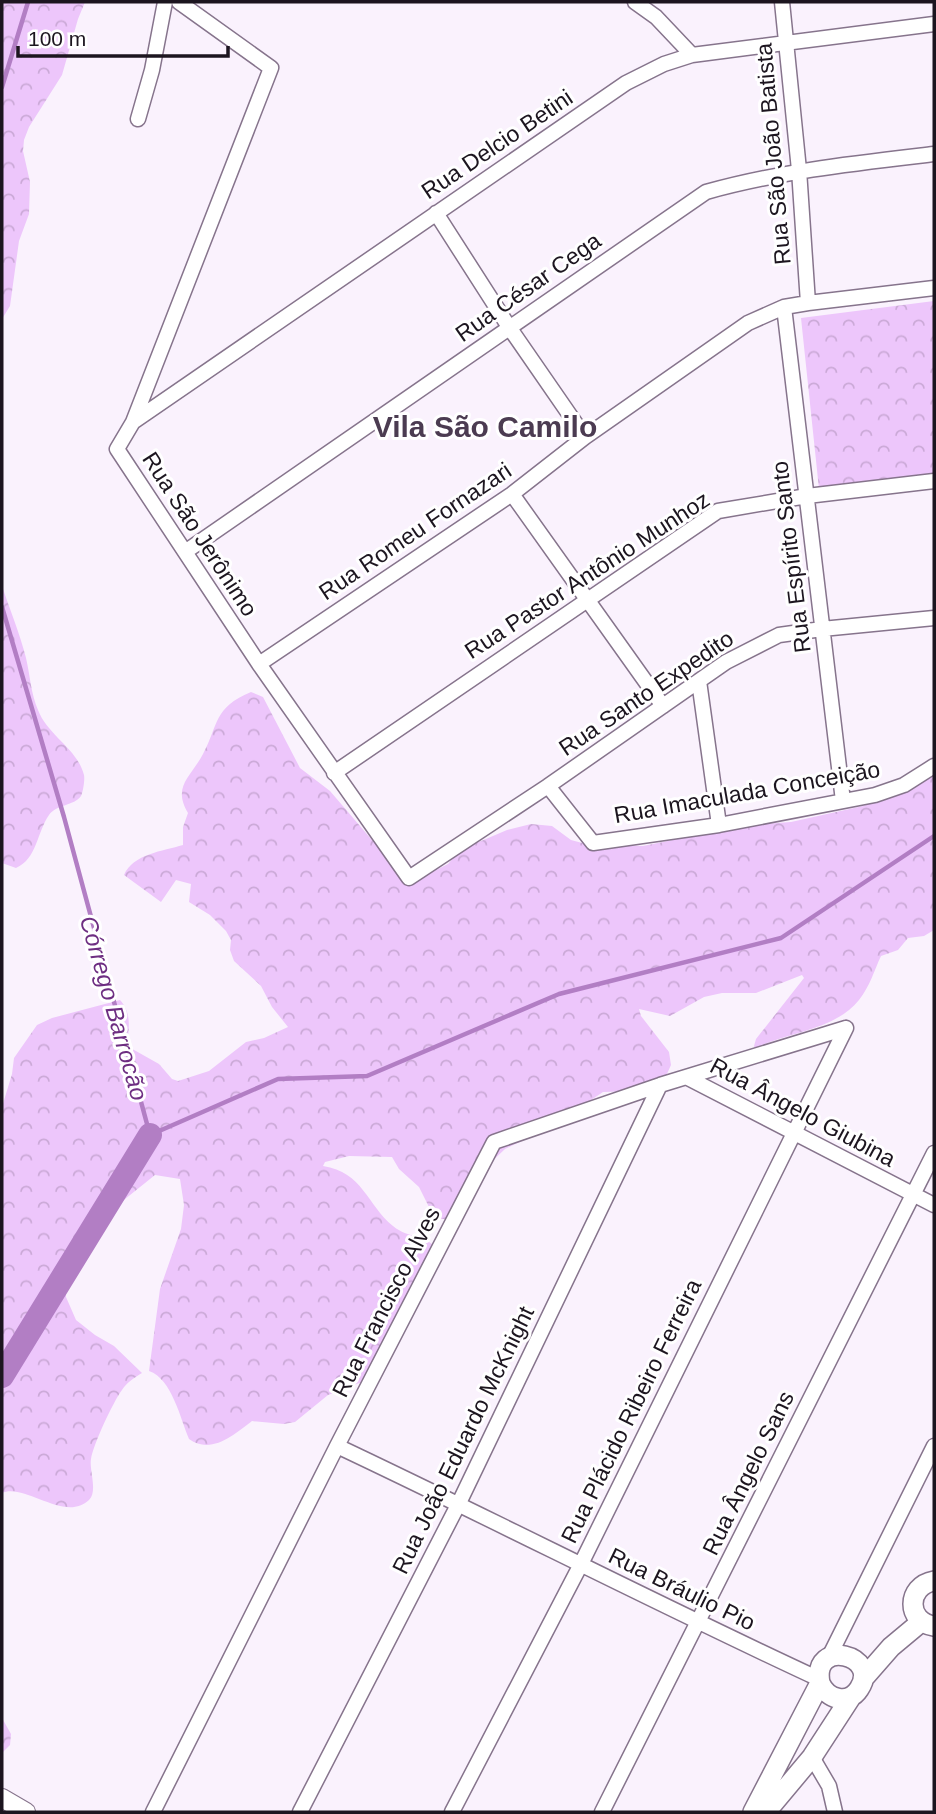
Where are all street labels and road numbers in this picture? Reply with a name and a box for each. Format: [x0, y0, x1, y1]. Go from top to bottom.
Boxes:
street label: Rua São João Batista [750, 42, 796, 266]
street label: Rua Delcio Betini [417, 84, 577, 204]
street label: Rua César Cega [450, 227, 606, 347]
street label: Rua São Jerônimo [137, 447, 263, 621]
street label: Rua Romeu Fornazari [314, 457, 516, 605]
street label: Rua Espírito Santo [766, 460, 816, 654]
street label: Rua Pastor Antônio Munhoz [460, 486, 714, 664]
street label: Rua Santo Expedito [554, 625, 738, 761]
street label: Rua Imaculada Conceição [612, 756, 882, 828]
street label: Rua Ângelo Giubina [706, 1052, 900, 1172]
street label: Rua Francisco Alves [327, 1203, 445, 1401]
street label: Rua Plácido Ribeiro Ferreira [556, 1275, 706, 1547]
street label: Rua João Eduardo McKnight [387, 1302, 539, 1578]
street label: Rua Ângelo Sans [697, 1387, 799, 1559]
street label: Rua Bráulio Pio [604, 1542, 760, 1636]

